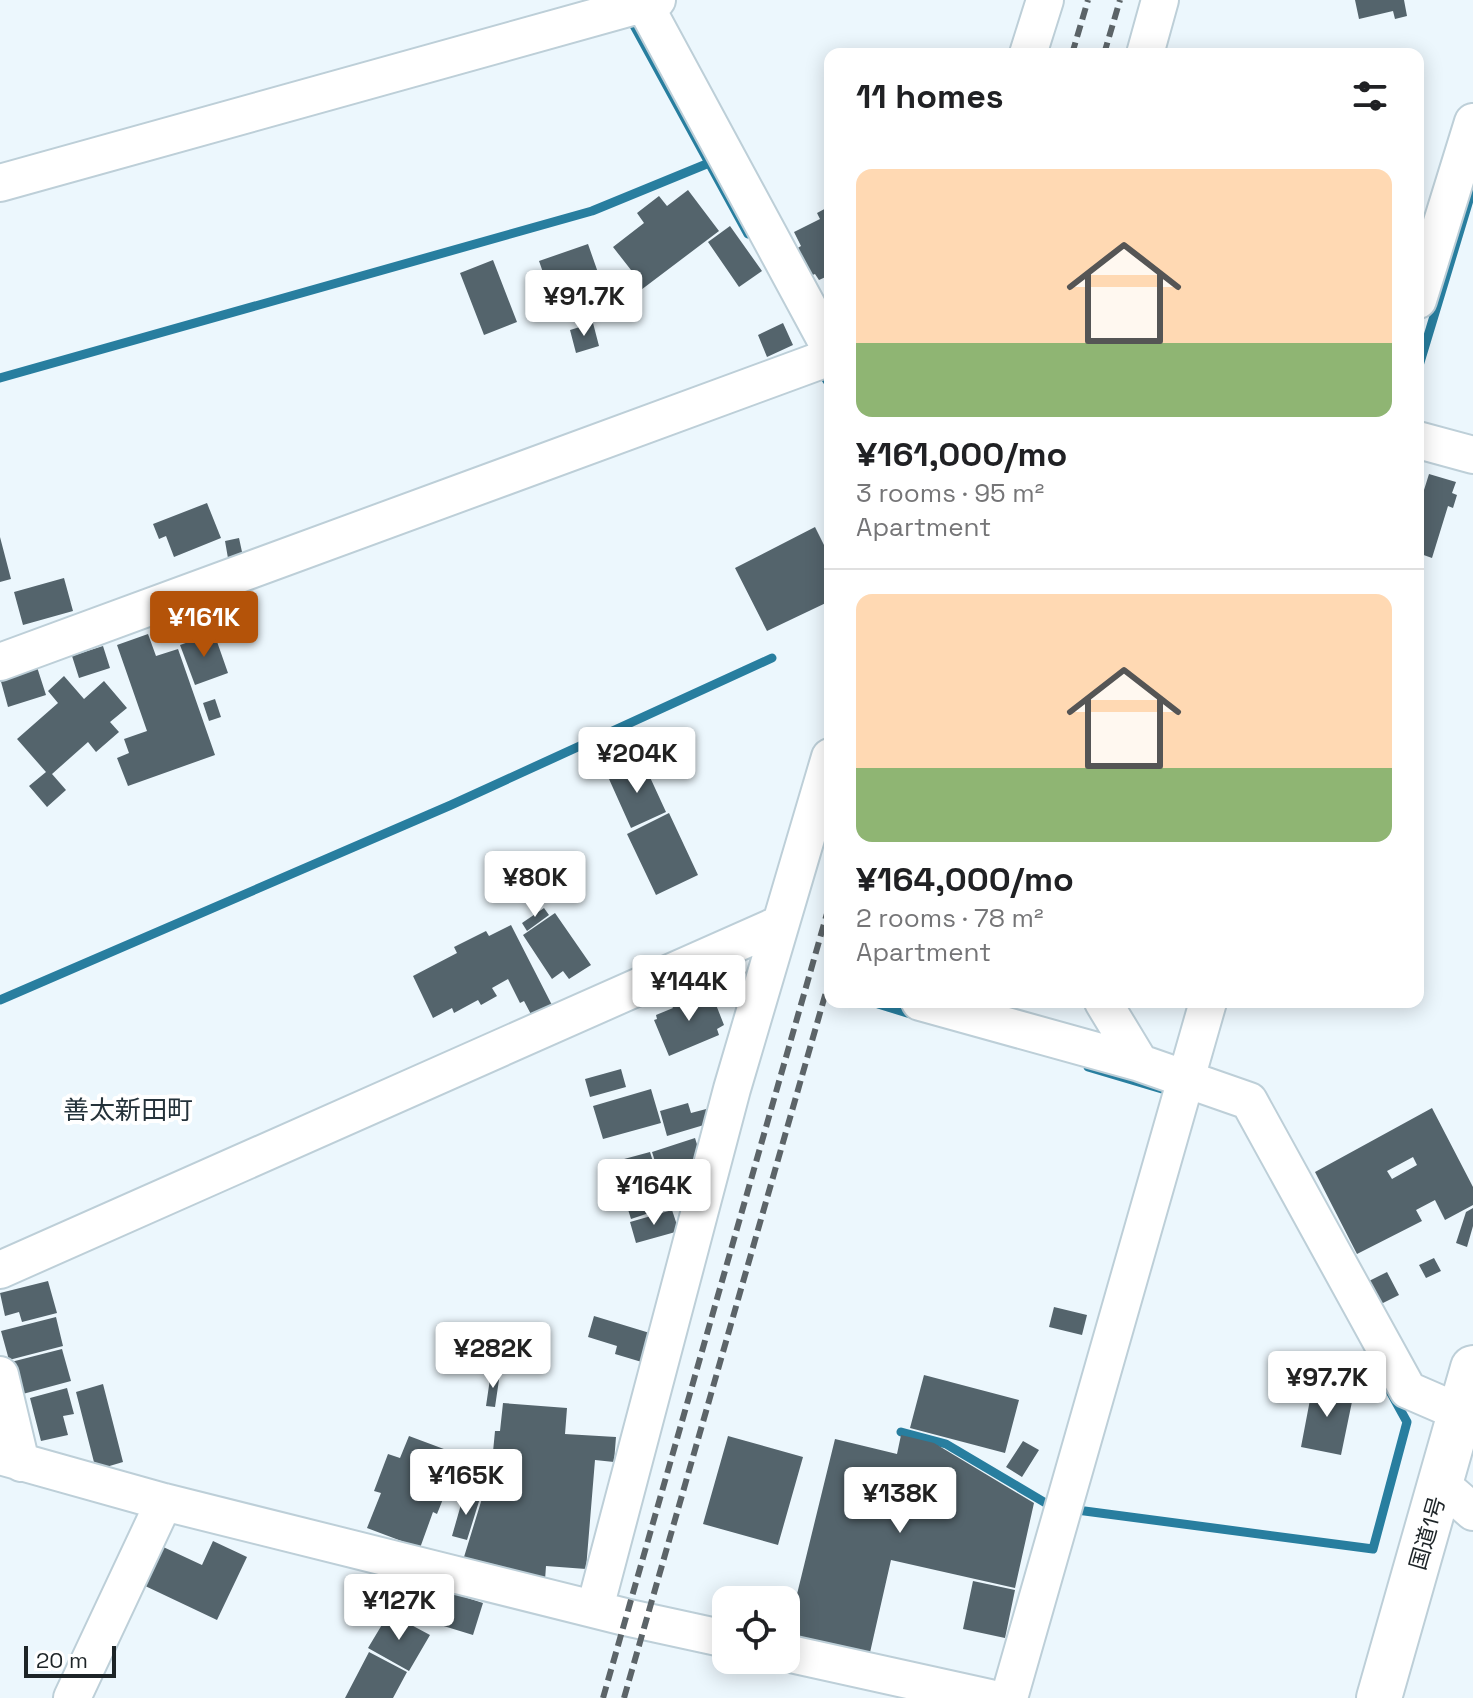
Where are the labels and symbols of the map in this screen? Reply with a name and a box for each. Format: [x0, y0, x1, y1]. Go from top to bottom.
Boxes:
pin: ¥91.7K [519, 270, 649, 338]
pin: ¥161K [148, 591, 260, 659]
pin: ¥204K [581, 727, 693, 795]
pin: ¥80K [488, 851, 582, 919]
pin: ¥144K [633, 955, 745, 1023]
district label: 善太新田町 [63, 1093, 193, 1127]
pin: ¥164K [598, 1159, 710, 1227]
pin: ¥282K [437, 1322, 549, 1390]
pin: ¥97.7K [1262, 1351, 1392, 1419]
pin: ¥165K [410, 1449, 522, 1517]
pin: ¥138K [844, 1467, 956, 1535]
street label: 国道1号 [1403, 1493, 1451, 1573]
pin: ¥127K [343, 1574, 455, 1642]
scale bar [24, 1642, 116, 1678]

